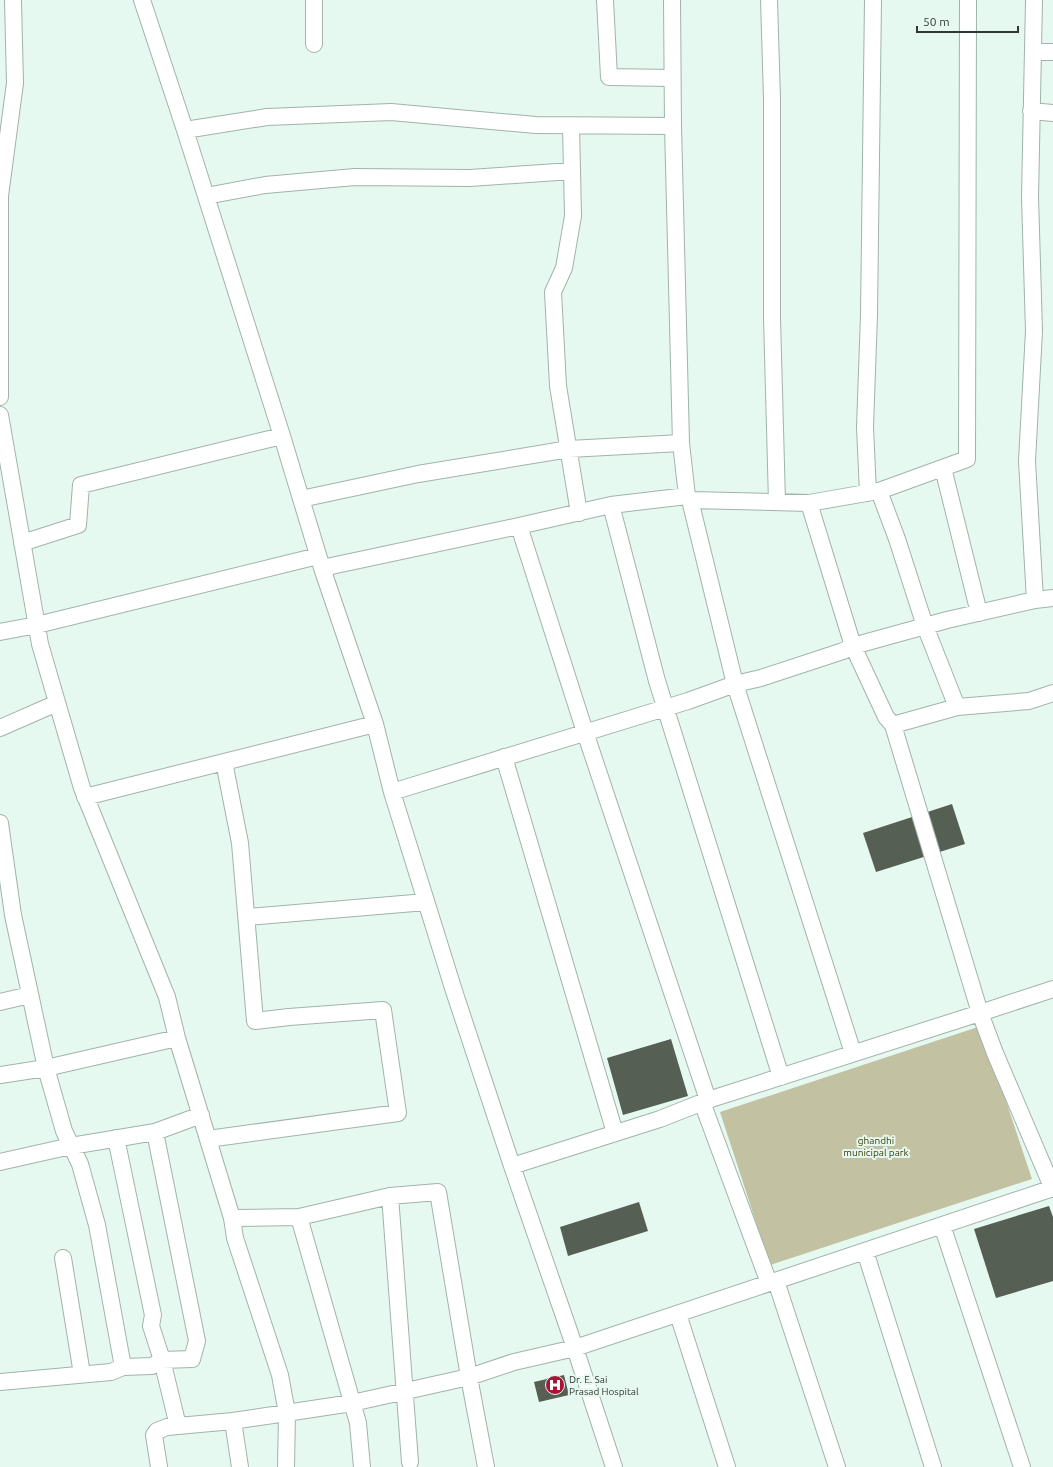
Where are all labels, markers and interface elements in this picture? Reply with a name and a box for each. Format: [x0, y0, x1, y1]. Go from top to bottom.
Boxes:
scale bar [917, 8, 1018, 34]
text: 50 m [923, 15, 950, 28]
park label: ghandhi municipal park [843, 1135, 909, 1158]
hospital icon: Dr. E. Sai Prasad Hospital [544, 1374, 566, 1396]
place label: Dr. E. Sai Prasad Hospital [569, 1374, 639, 1397]

